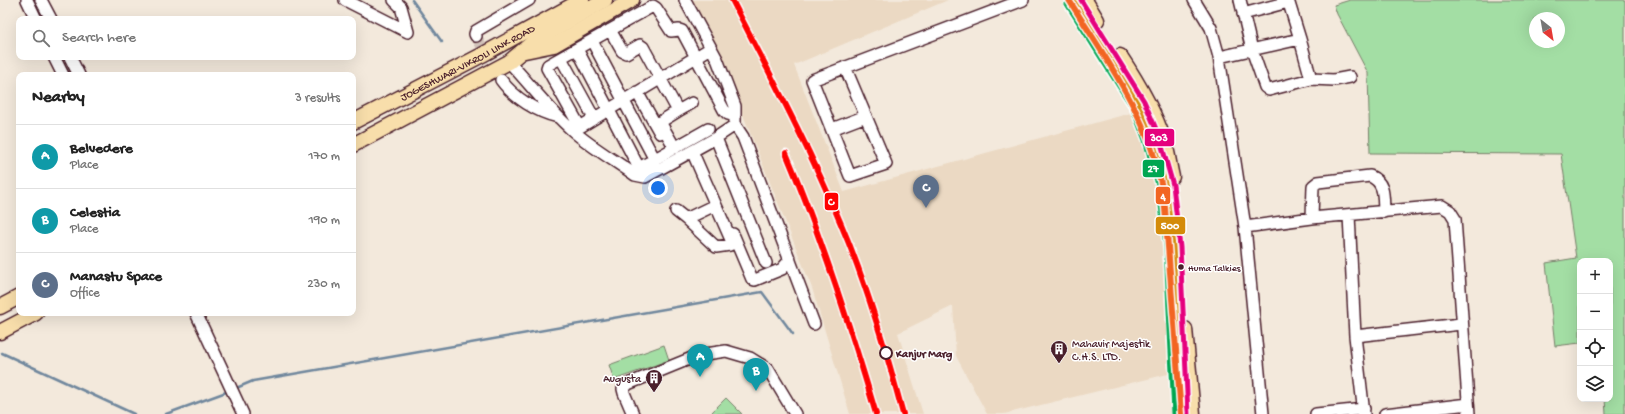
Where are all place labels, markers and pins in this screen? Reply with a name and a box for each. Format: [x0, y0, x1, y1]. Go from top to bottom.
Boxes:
pin: C [913, 175, 939, 208]
marker: Huma Talkies [1176, 262, 1186, 272]
place label: Huma Talkies [1188, 263, 1241, 275]
building icon: Mahavir Majestik C.H.S. LTD. [1049, 339, 1069, 364]
place label: Mahavir Majestik C.H.S. LTD. [1072, 339, 1151, 364]
pin: A [687, 344, 713, 377]
marker: Kanjur Marg [879, 346, 893, 360]
place label: Kanjur Marg [895, 349, 953, 362]
pin: B [743, 358, 769, 391]
building icon: Augusta [644, 368, 664, 393]
place label: Augusta [603, 374, 642, 386]

